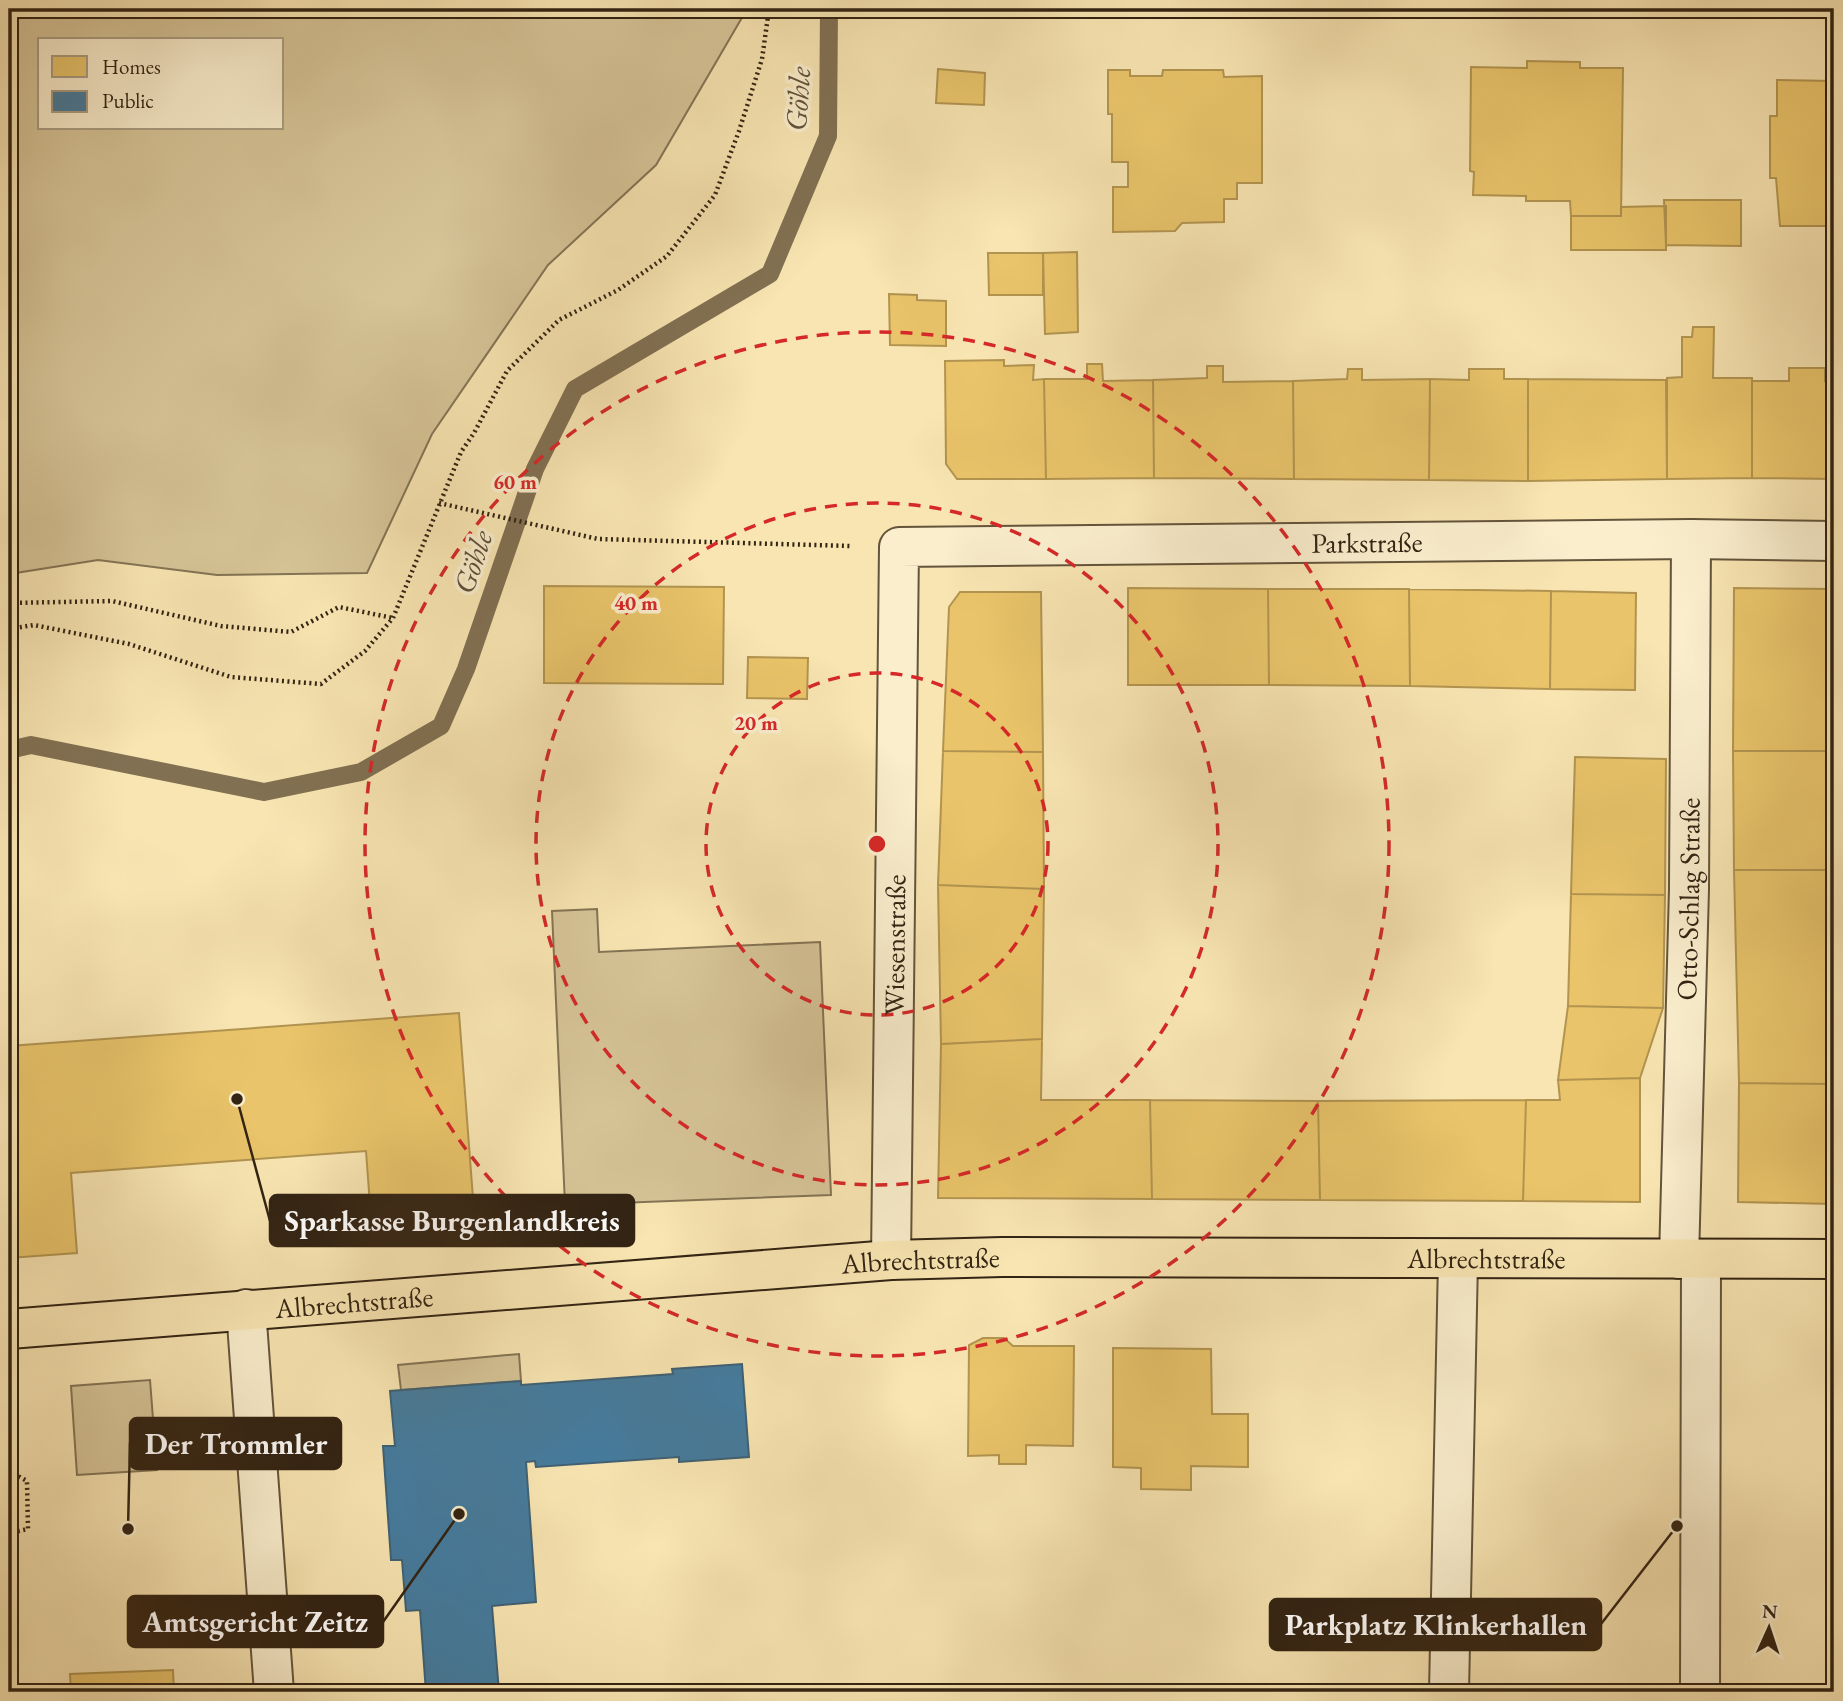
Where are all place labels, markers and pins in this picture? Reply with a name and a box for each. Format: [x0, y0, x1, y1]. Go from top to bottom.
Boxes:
centre of rings [865, 832, 889, 856]
callout: Sparkasse Burgenlandkreis [270, 1195, 634, 1246]
callout: Der Trommler [130, 1418, 341, 1469]
callout: Amtsgericht Zeitz [128, 1596, 383, 1647]
callout: Parkplatz Klinkerhallen [1270, 1599, 1601, 1650]

